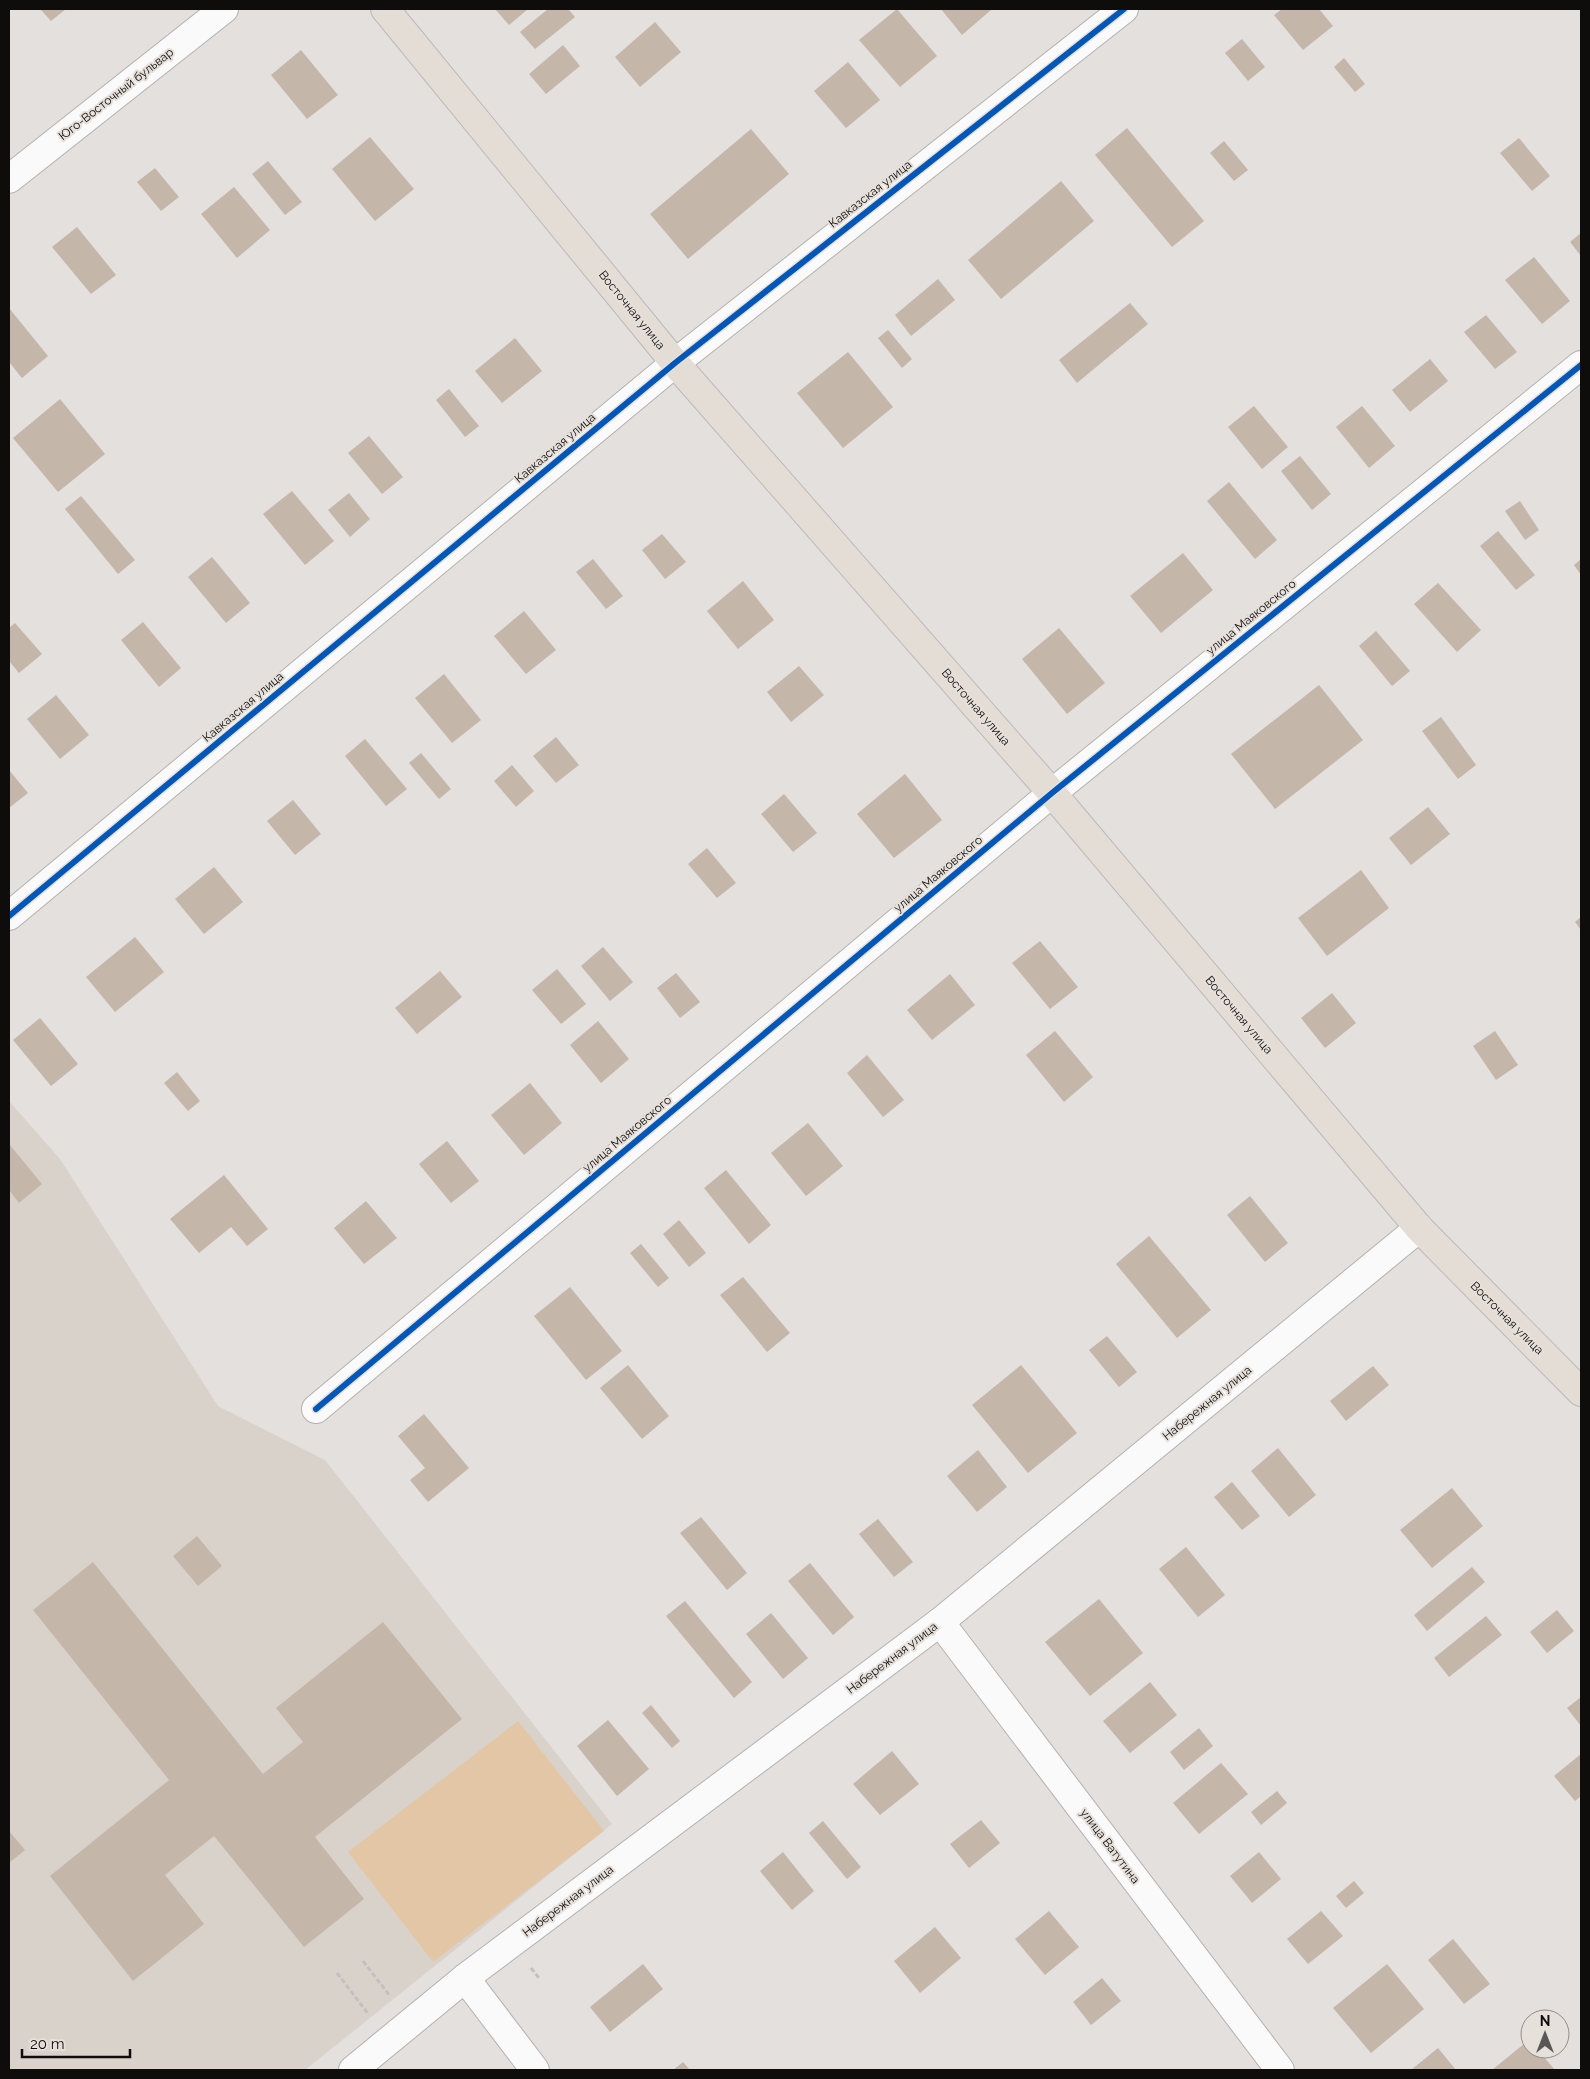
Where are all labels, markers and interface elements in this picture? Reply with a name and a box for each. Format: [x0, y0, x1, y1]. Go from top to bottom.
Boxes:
street label: Юго-Восточный бульвар [56, 45, 176, 143]
street label: Кавказская улица [826, 157, 914, 231]
street label: Восточная улица [596, 268, 668, 352]
street label: Кавказская улица [512, 410, 598, 486]
street label: улица Маяковского [1203, 577, 1299, 657]
street label: Восточная улица [939, 666, 1013, 748]
street label: Кавказская улица [200, 669, 286, 745]
street label: улица Маяковского [891, 833, 985, 915]
street label: Восточная улица [1202, 973, 1276, 1057]
street label: улица Маяковского [580, 1093, 674, 1175]
street label: Восточная улица [1468, 1279, 1546, 1357]
street label: Набережная улица [1160, 1363, 1254, 1443]
street label: Набережная улица [844, 1619, 940, 1697]
street label: улица Ватутина [1077, 1806, 1143, 1886]
street label: Набережная улица [520, 1862, 616, 1940]
north arrow [1520, 2009, 1570, 2059]
text: N [1540, 2013, 1550, 2029]
scale bar [22, 2026, 130, 2058]
text: 20 m [30, 2035, 65, 2053]

